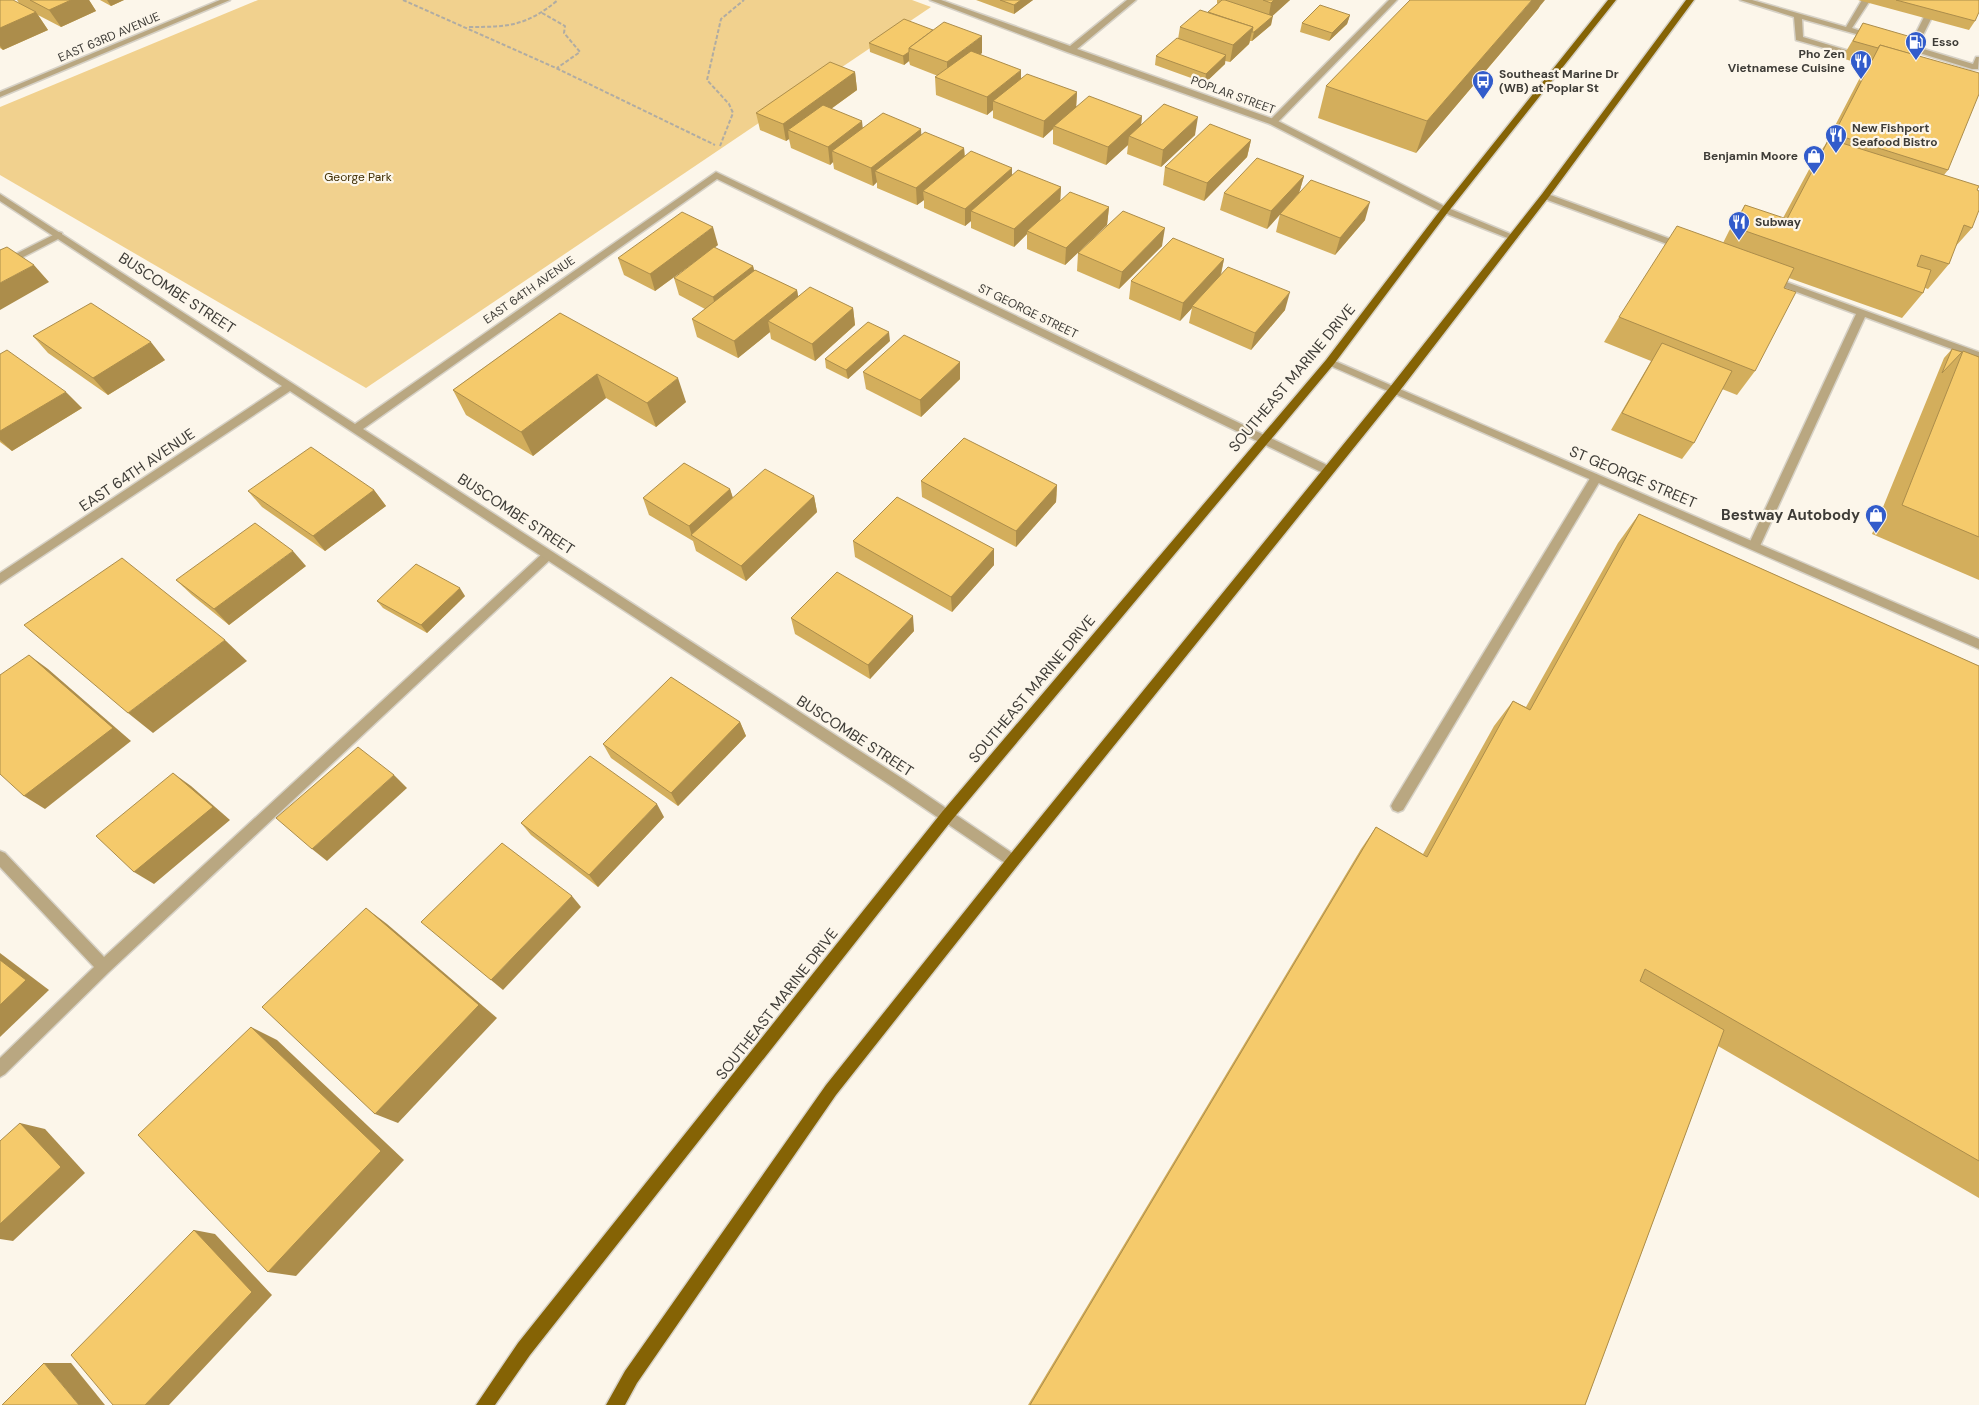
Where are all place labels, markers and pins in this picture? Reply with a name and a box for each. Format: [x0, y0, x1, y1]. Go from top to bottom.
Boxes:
fuel station icon: Esso [1904, 30, 1928, 61]
place label: Esso [1932, 34, 1959, 50]
place label: Pho Zen Vietnamese Cuisine [1728, 46, 1845, 76]
restaurant icon: Pho Zen Vietnamese Cuisine [1849, 49, 1873, 80]
place label: Southeast Marine Dr (WB) at Poplar St [1499, 66, 1619, 96]
bus stop icon: Southeast Marine Dr (WB) at Poplar St [1471, 69, 1495, 100]
place label: New Fishport Seafood Bistro [1852, 120, 1938, 150]
restaurant icon: New Fishport Seafood Bistro [1824, 123, 1848, 154]
shop icon: Benjamin Moore [1802, 144, 1826, 175]
place label: Benjamin Moore [1703, 148, 1798, 164]
restaurant icon: Subway [1727, 210, 1751, 241]
place label: Subway [1755, 214, 1802, 230]
shop icon: Bestway Autobody [1864, 503, 1888, 534]
place label: Bestway Autobody [1721, 505, 1860, 525]

